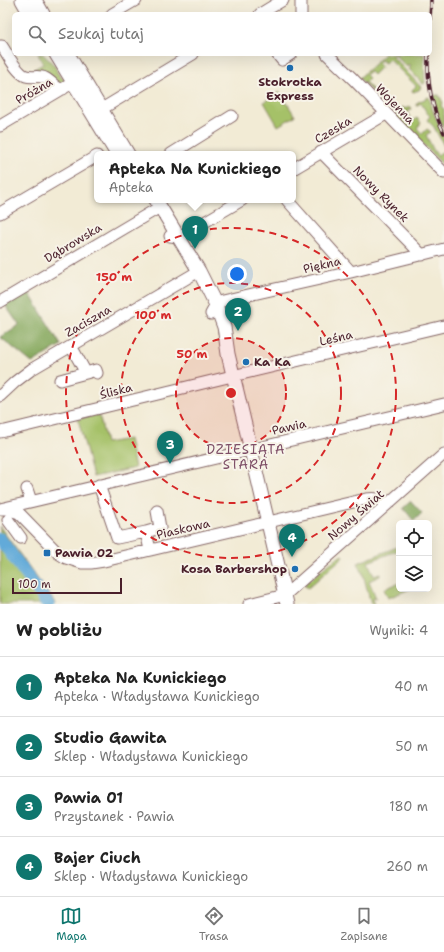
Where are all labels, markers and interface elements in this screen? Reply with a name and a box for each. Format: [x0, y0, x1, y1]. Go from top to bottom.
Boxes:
search box [12, 12, 432, 56]
icon: search [26, 23, 48, 45]
text: Szukaj tutaj [58, 24, 144, 44]
marker: Stokrotka Express [285, 63, 295, 73]
street label: Próżna [12, 74, 56, 108]
place label: Stokrotka Express [258, 74, 323, 104]
street label: Wojenna [372, 80, 419, 128]
street label: Czeska [312, 112, 355, 147]
popup [94, 151, 296, 203]
text: Apteka Na Kunickiego [109, 159, 281, 179]
street label: Nowy Rynek [349, 162, 413, 226]
text: Apteka [109, 179, 153, 196]
pin: 1 [182, 216, 208, 249]
street label: Dąbrowska [41, 219, 105, 266]
street label: Piękna [302, 253, 343, 277]
your location [227, 264, 247, 284]
text: 150 m [96, 269, 132, 285]
pin: 2 [225, 298, 251, 331]
street label: Zaciszna [62, 301, 114, 341]
text: 100 m [135, 307, 172, 323]
street label: Leśna [318, 326, 355, 350]
text: 50 m [177, 346, 208, 362]
place label: Ka Ka [254, 354, 292, 370]
marker: Ka Ka [241, 357, 251, 367]
street label: Śliska [98, 379, 135, 403]
centre of rings [224, 386, 238, 400]
street label: Pawia [270, 415, 308, 439]
pin: 3 [157, 431, 183, 464]
district label: DZIESIĄTA STARA [206, 441, 286, 473]
street label: Nowy Świat [324, 486, 388, 544]
street label: Piaskowa [155, 515, 212, 543]
map controls [396, 520, 432, 592]
button: locate [396, 520, 432, 556]
pin: 4 [279, 524, 305, 557]
place label: Pawia 02 [55, 545, 114, 561]
marker: Pawia 02 [42, 548, 52, 558]
button: layers [396, 556, 432, 592]
place label: Kosa Barbershop [181, 561, 287, 577]
marker: Kosa Barbershop [290, 564, 300, 574]
scale bar [12, 576, 122, 595]
text: 100 m [18, 577, 51, 592]
text: W pobliżu [16, 619, 102, 641]
text: Wyniki: 4 [369, 622, 428, 639]
text: Apteka Na Kunickiego [54, 668, 227, 688]
text: 1 [26, 678, 32, 695]
text: 40 m [394, 678, 428, 695]
text: Apteka · Władysława Kunickiego [54, 688, 260, 705]
text: Studio Gawita [54, 728, 166, 748]
text: 2 [24, 738, 34, 755]
text: 50 m [395, 738, 428, 755]
text: Sklep · Władysława Kunickiego [54, 748, 248, 765]
text: Pawia 01 [54, 788, 123, 808]
text: 3 [24, 798, 34, 815]
text: 180 m [389, 798, 428, 815]
text: Przystanek · Pawia [54, 808, 174, 825]
text: Bajer Ciuch [54, 848, 141, 868]
text: 4 [24, 858, 34, 875]
text: 260 m [386, 858, 428, 875]
text: Sklep · Władysława Kunickiego [54, 868, 248, 885]
tab: Mapa [56, 905, 87, 944]
tab: Trasa [199, 905, 228, 944]
tab: Zapisane [341, 905, 388, 944]

